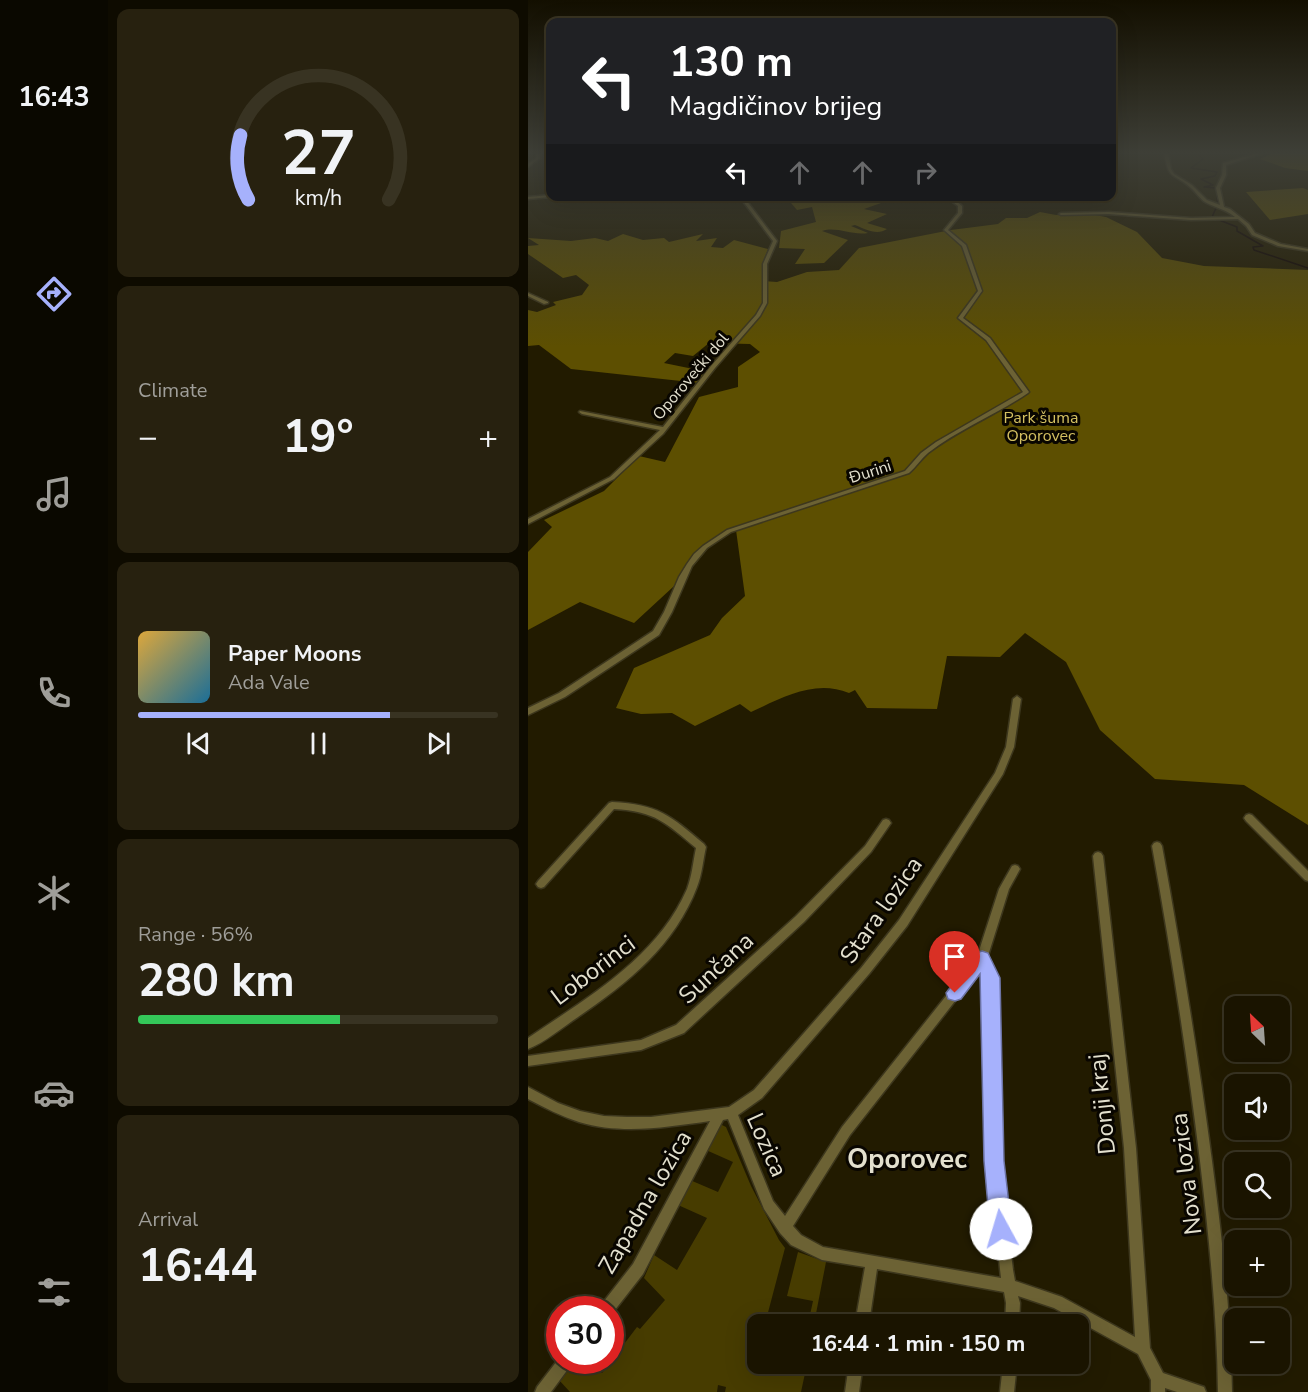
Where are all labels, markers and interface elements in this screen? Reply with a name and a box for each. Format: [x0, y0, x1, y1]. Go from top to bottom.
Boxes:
text: 130 m [669, 34, 793, 91]
icon: left [570, 42, 648, 120]
text: 16:43 [18, 79, 90, 116]
text: Magdičinov brijeg [669, 88, 882, 125]
text: 27 [281, 111, 355, 196]
icon: left [720, 156, 753, 189]
icon: ahead [783, 156, 816, 189]
icon: ahead [846, 156, 879, 189]
icon: right [909, 156, 942, 189]
text: km/h [294, 183, 342, 213]
icon: directions [33, 273, 75, 315]
street label: Oporovečki dol [648, 328, 734, 425]
text: Climate [138, 377, 207, 404]
text: 19° [282, 407, 354, 468]
park label: Park šuma Oporovec [1004, 407, 1078, 447]
text: − [138, 415, 158, 460]
text: + [478, 415, 498, 460]
street label: Đurini [845, 455, 894, 489]
icon: music [33, 473, 75, 515]
text: Paper Moons [228, 639, 362, 669]
text: Ada Vale [228, 669, 310, 696]
icon: phone [33, 672, 75, 714]
icon: previous [182, 727, 215, 760]
icon: pause [302, 727, 335, 760]
icon: next [422, 727, 455, 760]
street label: Stara lozica [832, 850, 930, 970]
icon: climate [33, 872, 75, 914]
text: Range · 56% [138, 921, 253, 948]
street label: Sunčana [671, 925, 761, 1011]
street label: Loborinci [544, 928, 642, 1012]
pin [929, 931, 980, 993]
icon: arrive [938, 940, 971, 973]
text: 280 km [138, 951, 295, 1012]
north arrow [1224, 996, 1290, 1062]
map controls [1224, 996, 1290, 1374]
street label: Donji kraj [1081, 1052, 1123, 1156]
icon: car [33, 1072, 75, 1114]
button: sound [1224, 1074, 1290, 1140]
street label: Lozica [739, 1108, 795, 1182]
street label: Nova lozica [1163, 1111, 1209, 1237]
street label: Zapadna lozica [591, 1125, 699, 1279]
district label: Oporovec [847, 1141, 967, 1178]
button: search [1224, 1152, 1290, 1218]
position arrow [969, 1197, 1033, 1261]
text: Arrival [138, 1206, 198, 1233]
button: + [1224, 1230, 1290, 1296]
text: 16:44 [138, 1236, 257, 1297]
icon: filters [33, 1271, 75, 1313]
speed limit sign: 30 [546, 1296, 624, 1374]
button: − [1224, 1308, 1290, 1374]
text: 16:44 · 1 min · 150 m [811, 1329, 1025, 1359]

